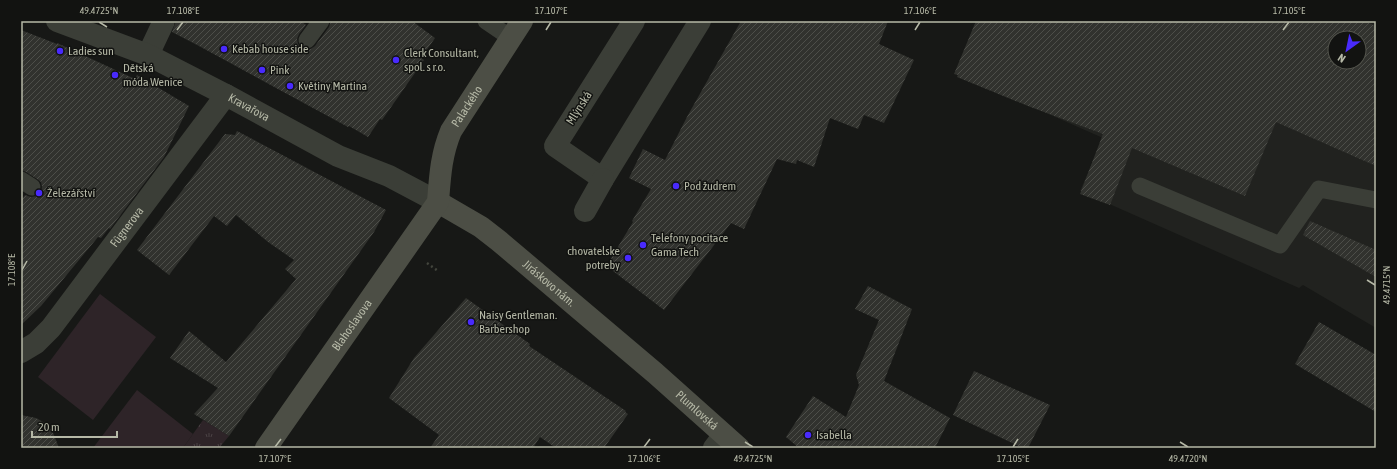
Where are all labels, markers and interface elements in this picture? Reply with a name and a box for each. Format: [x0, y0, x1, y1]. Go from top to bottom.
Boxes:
text: 49.4725°N [80, 5, 118, 16]
text: 17.108°E [167, 5, 200, 16]
text: 17.107°E [535, 5, 568, 16]
text: 17.106°E [904, 5, 937, 16]
text: 17.105°E [1273, 5, 1306, 16]
north arrow [1327, 30, 1367, 70]
place label: Kebab house side [232, 42, 308, 56]
place label: Ladies sun [68, 44, 114, 58]
marker: Kebab house side [219, 44, 229, 54]
marker: Ladies sun [55, 46, 65, 56]
place label: Clerk Consultant, spol. s r.o. [404, 46, 479, 74]
text: N [1336, 52, 1348, 65]
marker: Clerk Consultant, spol. s r.o. [391, 55, 401, 65]
place label: Dětská móda Wenice [123, 61, 182, 89]
place label: Pink [270, 63, 290, 77]
marker: Pink [257, 65, 267, 75]
marker: Dětská móda Wenice [110, 70, 120, 80]
place label: Květiny Martina [298, 79, 367, 93]
marker: Květiny Martina [285, 81, 295, 91]
street label: Palackého [448, 83, 486, 130]
street label: Mlýnská [563, 89, 595, 127]
street label: Kravařova [226, 91, 272, 124]
place label: Pod žudrem [684, 179, 736, 193]
marker: Pod žudrem [671, 181, 681, 191]
place label: Železářství [47, 186, 95, 200]
marker: Železářství [34, 188, 44, 198]
street label: Fügnerova [107, 204, 146, 250]
place label: Telefony pocitace Gama Tech [651, 231, 728, 259]
marker: Telefony pocitace Gama Tech [638, 240, 648, 250]
place label: chovatelske potreby [567, 244, 620, 272]
text: 17.108°E [6, 253, 17, 286]
marker: chovatelske potreby [623, 253, 633, 263]
street label: Jiráskovo nám. [520, 257, 578, 310]
text: 49.4715°N [1381, 266, 1392, 304]
street label: Blahoslavova [329, 297, 375, 354]
place label: Naisy Gentleman. Barbershop [479, 308, 557, 336]
marker: Naisy Gentleman. Barbershop [466, 317, 476, 327]
street label: Plumlovská [673, 388, 721, 433]
scale bar [32, 413, 117, 439]
text: 20 m [38, 420, 60, 434]
place label: Isabella [816, 428, 852, 442]
marker: Isabella [803, 430, 813, 440]
text: 17.107°E [259, 453, 292, 464]
text: 17.106°E [628, 453, 661, 464]
text: 49.4725°N [734, 453, 772, 464]
text: 17.105°E [997, 453, 1030, 464]
text: 49.4720°N [1169, 453, 1207, 464]

